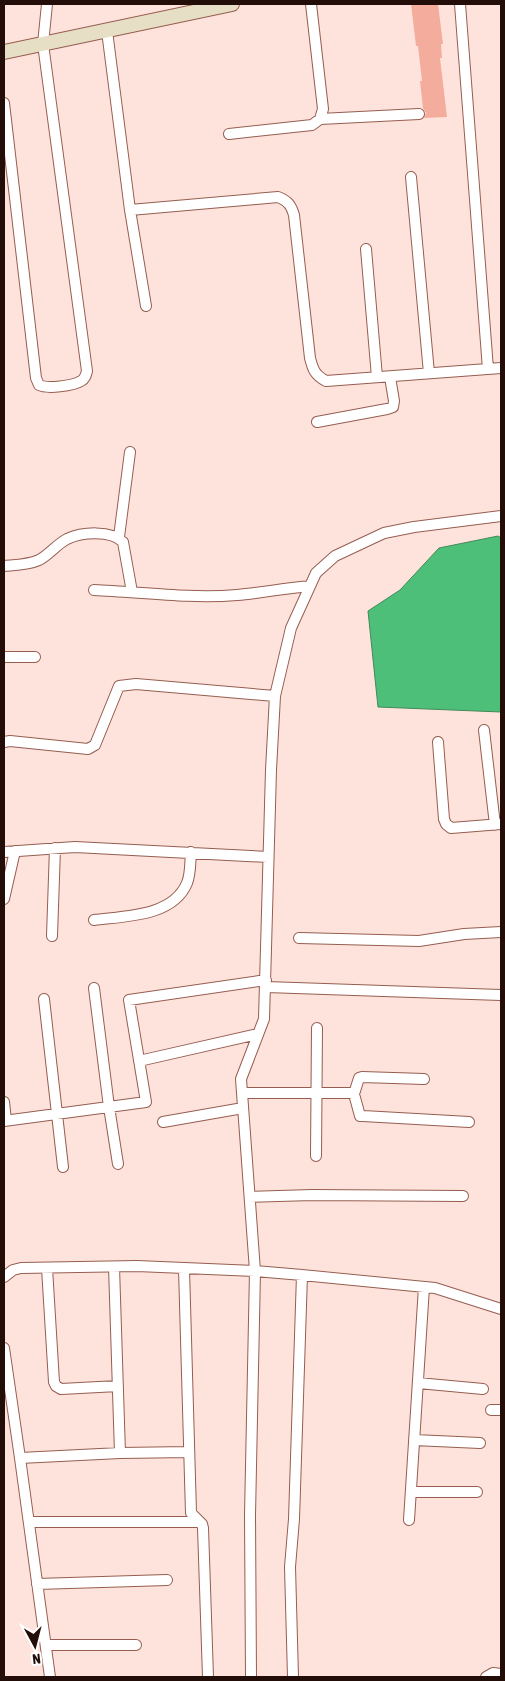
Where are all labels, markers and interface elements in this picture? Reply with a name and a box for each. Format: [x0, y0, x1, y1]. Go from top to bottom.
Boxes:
north arrow [10, 1621, 60, 1671]
text: N [32, 1650, 42, 1667]

